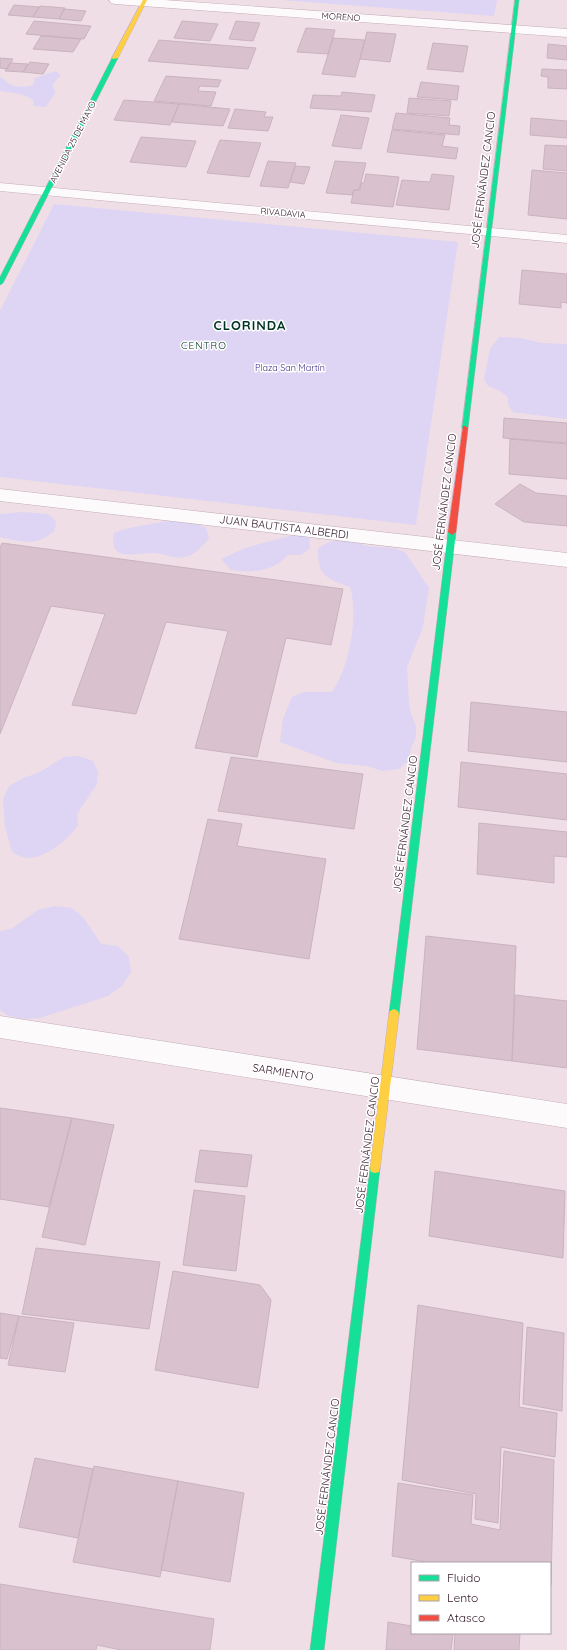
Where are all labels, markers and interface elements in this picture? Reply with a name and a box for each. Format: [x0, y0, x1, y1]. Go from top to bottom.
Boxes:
street label: MORENO [321, 10, 361, 23]
street label: AVENIDA 25 DE MAYO [47, 99, 98, 185]
street label: JOSÉ FERNÁNDEZ CANCIO [468, 111, 498, 249]
street label: RIVADAVIA [260, 205, 306, 220]
district label: CLORINDA [214, 317, 286, 333]
district label: CENTRO [181, 339, 227, 352]
park label: Plaza San Martín [255, 362, 325, 373]
street label: JOSÉ FERNÁNDEZ CANCIO [429, 433, 459, 571]
street label: JUAN BAUTISTA ALBERDI [218, 512, 350, 542]
street label: JOSÉ FERNÁNDEZ CANCIO [390, 755, 420, 893]
street label: SARMIENTO [251, 1060, 315, 1084]
street label: JOSÉ FERNÁNDEZ CANCIO [352, 1076, 382, 1214]
street label: JOSÉ FERNÁNDEZ CANCIO [312, 1398, 342, 1536]
legend [411, 1562, 551, 1634]
text: Fluido [447, 1570, 480, 1585]
text: Lento [447, 1590, 478, 1605]
text: Atasco [447, 1610, 485, 1625]

